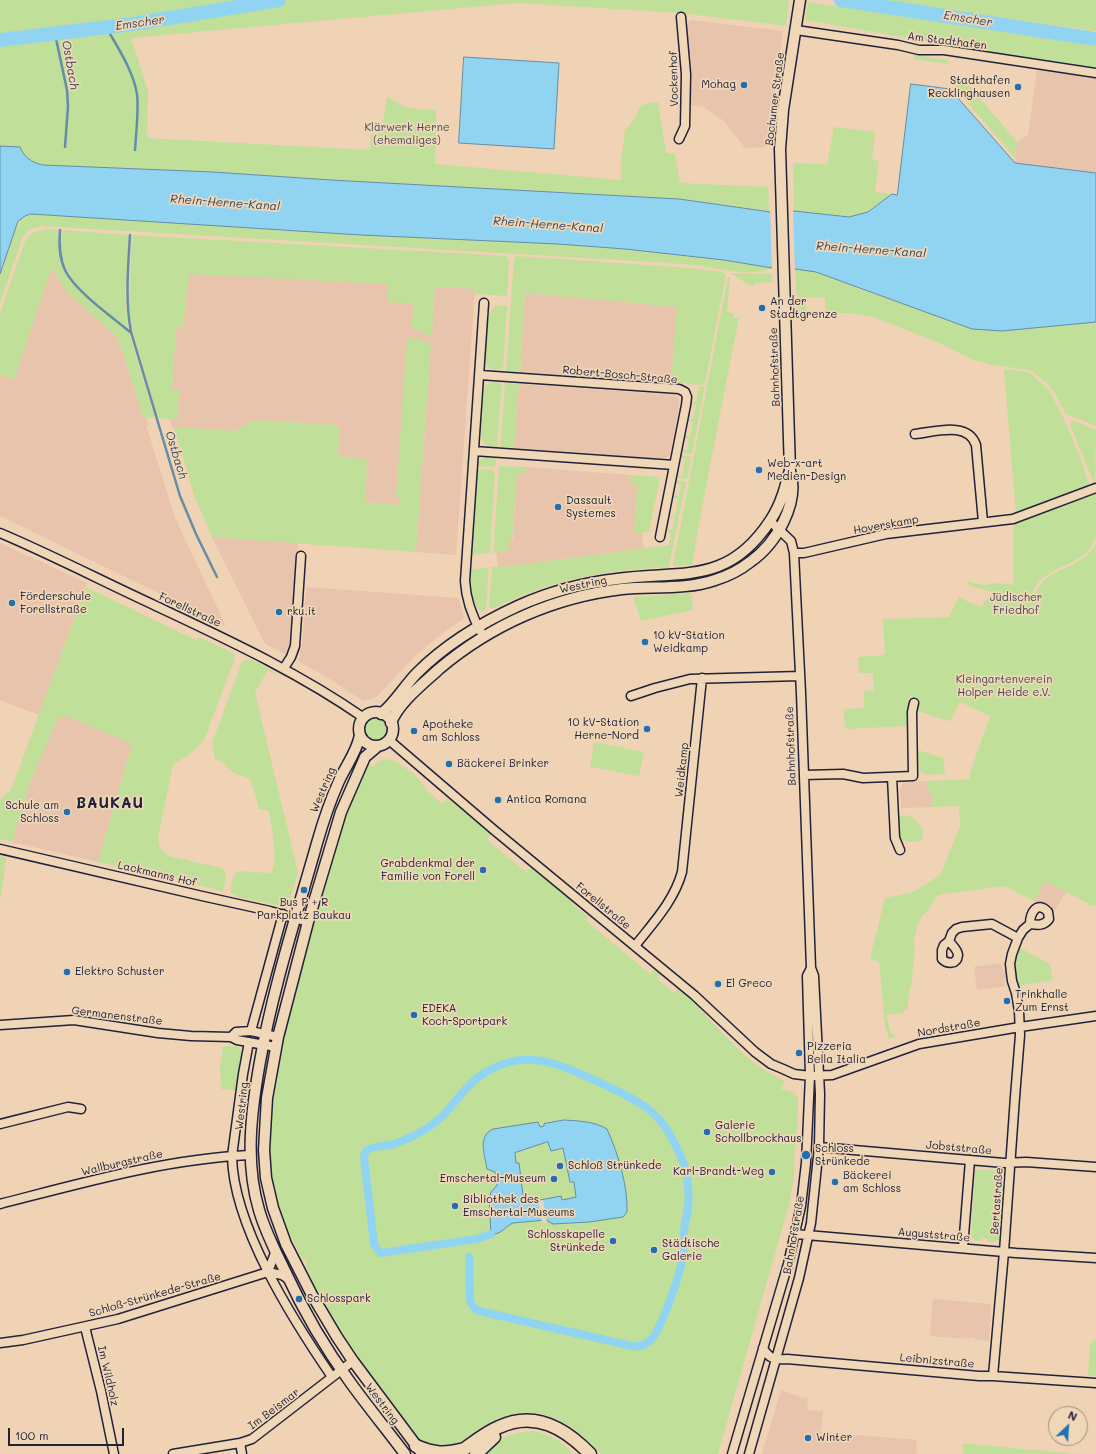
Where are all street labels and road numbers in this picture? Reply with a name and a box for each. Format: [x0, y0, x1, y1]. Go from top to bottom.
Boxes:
street label: Am Stadthafen [907, 30, 987, 52]
street label: Vockenhof [667, 51, 681, 107]
street label: Bochumer Straße [763, 52, 787, 146]
street label: Bahnhofstraße [767, 327, 783, 407]
street label: Robert-Bosch-Straße [562, 363, 678, 387]
street label: Hoverskamp [852, 513, 920, 537]
street label: Westring [558, 574, 608, 596]
street label: Forellstraße [157, 590, 223, 630]
street label: Bahnhofstraße [783, 706, 799, 786]
street label: Weidkamp [673, 742, 691, 798]
street label: Westring [308, 765, 338, 815]
street label: Lackmanns Hof [116, 859, 198, 889]
street label: Forellstraße [573, 880, 633, 932]
street label: Germanenstraße [71, 1004, 163, 1028]
street label: Nordstraße [917, 1016, 981, 1040]
street label: Westring [233, 1081, 251, 1131]
street label: Jobststraße [926, 1139, 992, 1157]
street label: Wallburgstraße [80, 1147, 164, 1179]
street label: Bertastraße [988, 1167, 1006, 1235]
street label: Bahnhofstraße [781, 1195, 807, 1275]
street label: Auguststraße [897, 1225, 971, 1245]
street label: Schloß-Strünkede-Straße [87, 1270, 223, 1320]
street label: Im Wildholz [95, 1345, 121, 1407]
street label: Leibnizstraße [899, 1351, 975, 1371]
street label: Westring [362, 1381, 402, 1427]
street label: Im Beismar [246, 1385, 302, 1433]

